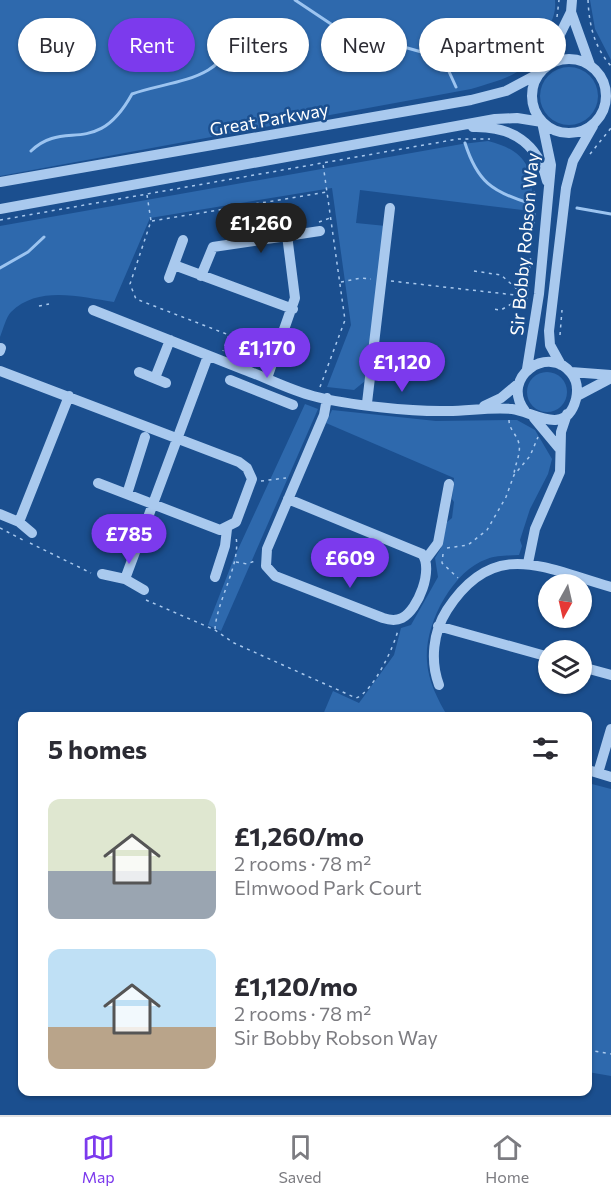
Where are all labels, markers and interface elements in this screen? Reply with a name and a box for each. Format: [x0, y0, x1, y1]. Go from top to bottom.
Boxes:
chip: Buy [18, 18, 96, 72]
chip: Rent [108, 18, 195, 72]
chip: Filters [207, 18, 309, 72]
chip: New [321, 18, 407, 72]
chip: Apartment [419, 18, 566, 72]
street label: Great Parkway [208, 98, 330, 140]
street label: Sir Bobby Robson Way [505, 152, 543, 336]
pin: £1,260 [212, 203, 310, 254]
text: £1,260 [230, 210, 292, 234]
pin: £1,170 [218, 328, 316, 379]
text: £1,170 [238, 335, 296, 359]
pin: £1,120 [353, 342, 451, 393]
text: £1,120 [373, 349, 431, 373]
pin: £785 [93, 514, 165, 565]
text: £785 [105, 521, 153, 545]
pin: £609 [314, 538, 386, 589]
text: £609 [325, 545, 375, 569]
north arrow [538, 574, 592, 628]
map controls [538, 574, 592, 694]
button: layers [538, 640, 592, 694]
icon: filters [529, 732, 562, 765]
text: 5 homes [48, 733, 147, 764]
text: £1,260/mo [234, 820, 364, 851]
icon: home [96, 823, 168, 895]
text: 2 rooms · 78 m² [234, 851, 371, 875]
text: Elmwood Park Court [234, 875, 422, 899]
text: £1,120/mo [234, 970, 358, 1001]
icon: home [96, 973, 168, 1045]
text: 2 rooms · 78 m² [234, 1001, 371, 1025]
text: Sir Bobby Robson Way [234, 1025, 438, 1049]
tab: Map [82, 1131, 115, 1186]
tab: Saved [278, 1131, 322, 1186]
tab: Home [485, 1131, 529, 1186]

